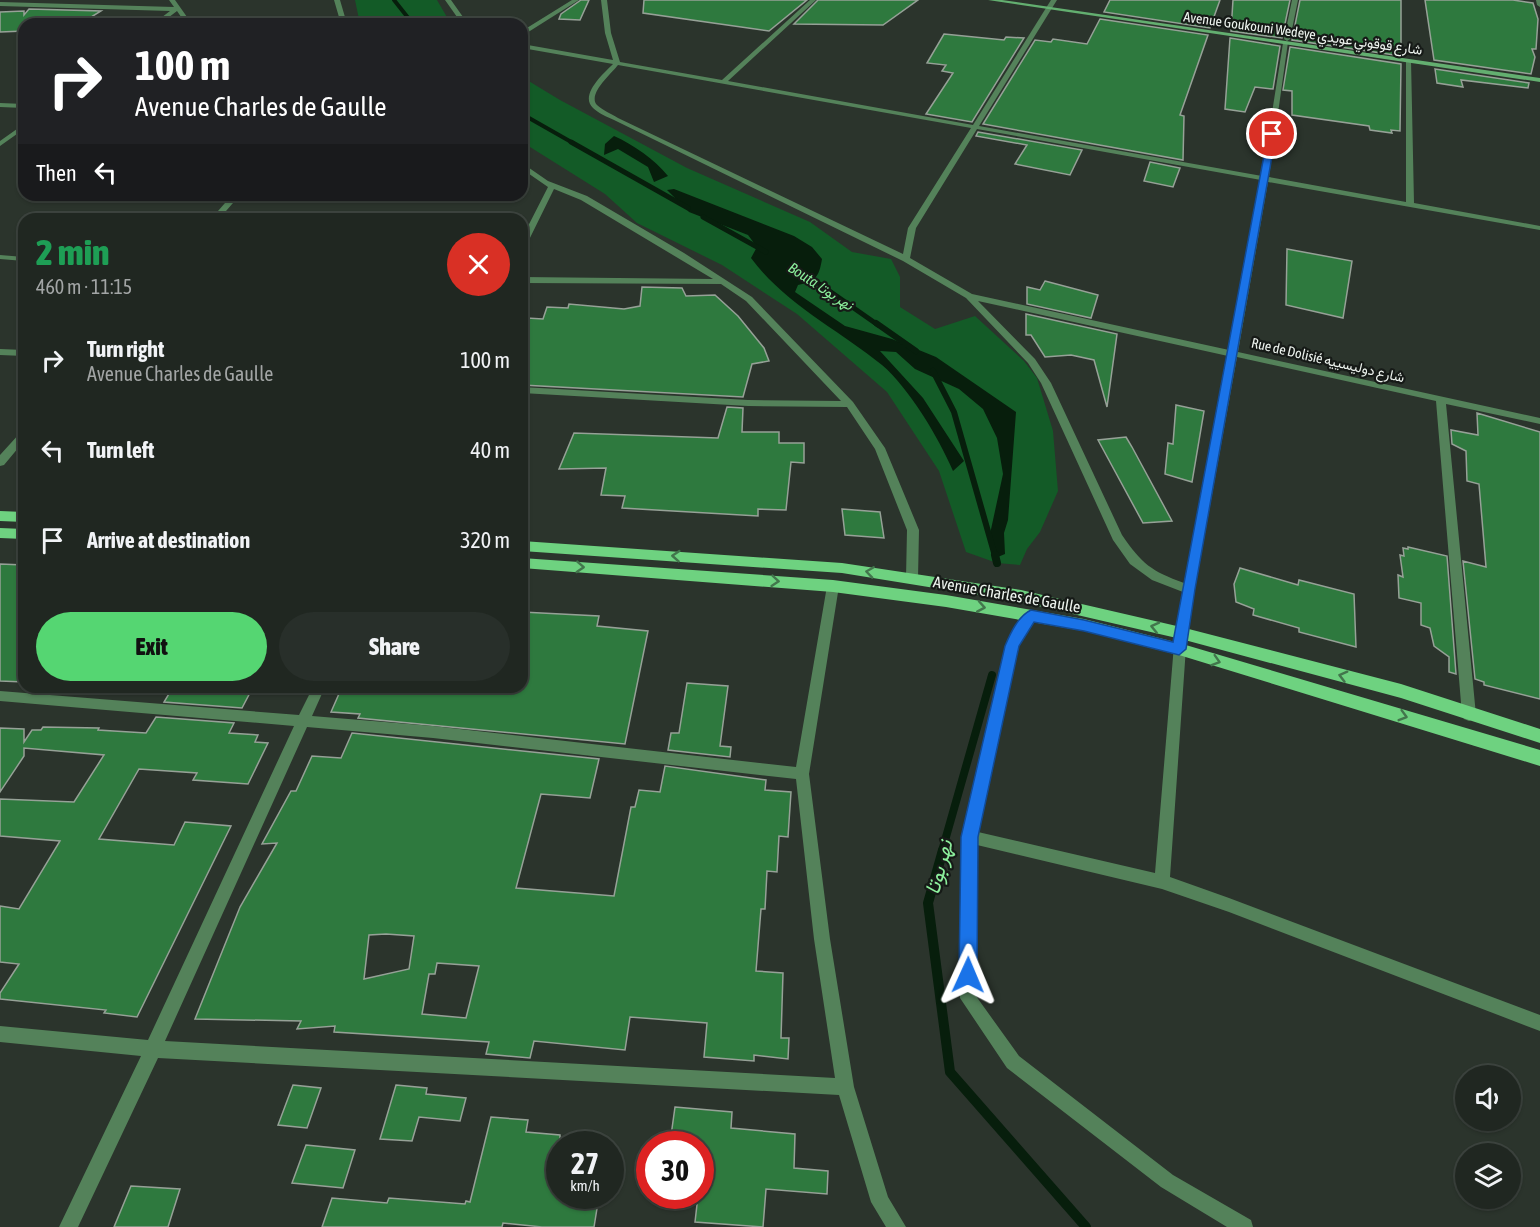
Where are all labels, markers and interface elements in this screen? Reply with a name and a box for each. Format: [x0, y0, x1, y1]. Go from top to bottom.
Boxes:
street label: Avenue Goukouni Wedeye شارع قوقوني عويدي [1182, 8, 1423, 62]
text: 100 m [135, 41, 230, 89]
icon: right [36, 42, 114, 120]
text: Avenue Charles de Gaulle [135, 91, 387, 122]
pin [1246, 108, 1297, 159]
icon: arrive [1255, 117, 1288, 150]
icon: left [89, 156, 122, 189]
text: Then [36, 160, 77, 186]
text: 2 min [36, 231, 110, 273]
button: close [447, 233, 510, 296]
water label: Bouta نهر بوتا [785, 259, 857, 315]
text: 460 m · 11:15 [36, 275, 132, 298]
street label: Rue de Dolisié شارع دوليسييه [1249, 335, 1406, 388]
text: Turn right [87, 336, 164, 362]
icon: right [36, 344, 69, 377]
text: 100 m [460, 347, 510, 373]
text: Avenue Charles de Gaulle [87, 362, 273, 385]
icon: left [36, 434, 69, 467]
text: Turn left [87, 437, 154, 463]
text: 40 m [470, 437, 510, 463]
icon: arrive [36, 524, 69, 557]
text: Arrive at destination [87, 527, 250, 553]
text: 320 m [460, 527, 510, 553]
one-way arrow [672, 549, 681, 562]
one-way arrow [576, 560, 585, 573]
one-way arrow [866, 566, 875, 578]
street label: Avenue Charles de Gaulle [932, 572, 1082, 616]
one-way arrow [770, 574, 779, 587]
one-way arrow [976, 600, 986, 613]
button: Exit [36, 612, 267, 681]
button: Share [279, 612, 510, 681]
one-way arrow [1150, 621, 1160, 634]
one-way arrow [1210, 653, 1221, 666]
one-way arrow [1339, 671, 1349, 683]
one-way arrow [1397, 709, 1408, 721]
water label: نهر بوتا [919, 836, 959, 897]
position arrow [936, 943, 1000, 1007]
map controls [1455, 1065, 1521, 1209]
button: sound [1455, 1065, 1521, 1131]
speed limit sign: 30 [636, 1131, 714, 1209]
button: layers [1455, 1143, 1521, 1209]
text: 27 [571, 1146, 599, 1180]
text: km/h [570, 1177, 600, 1194]

